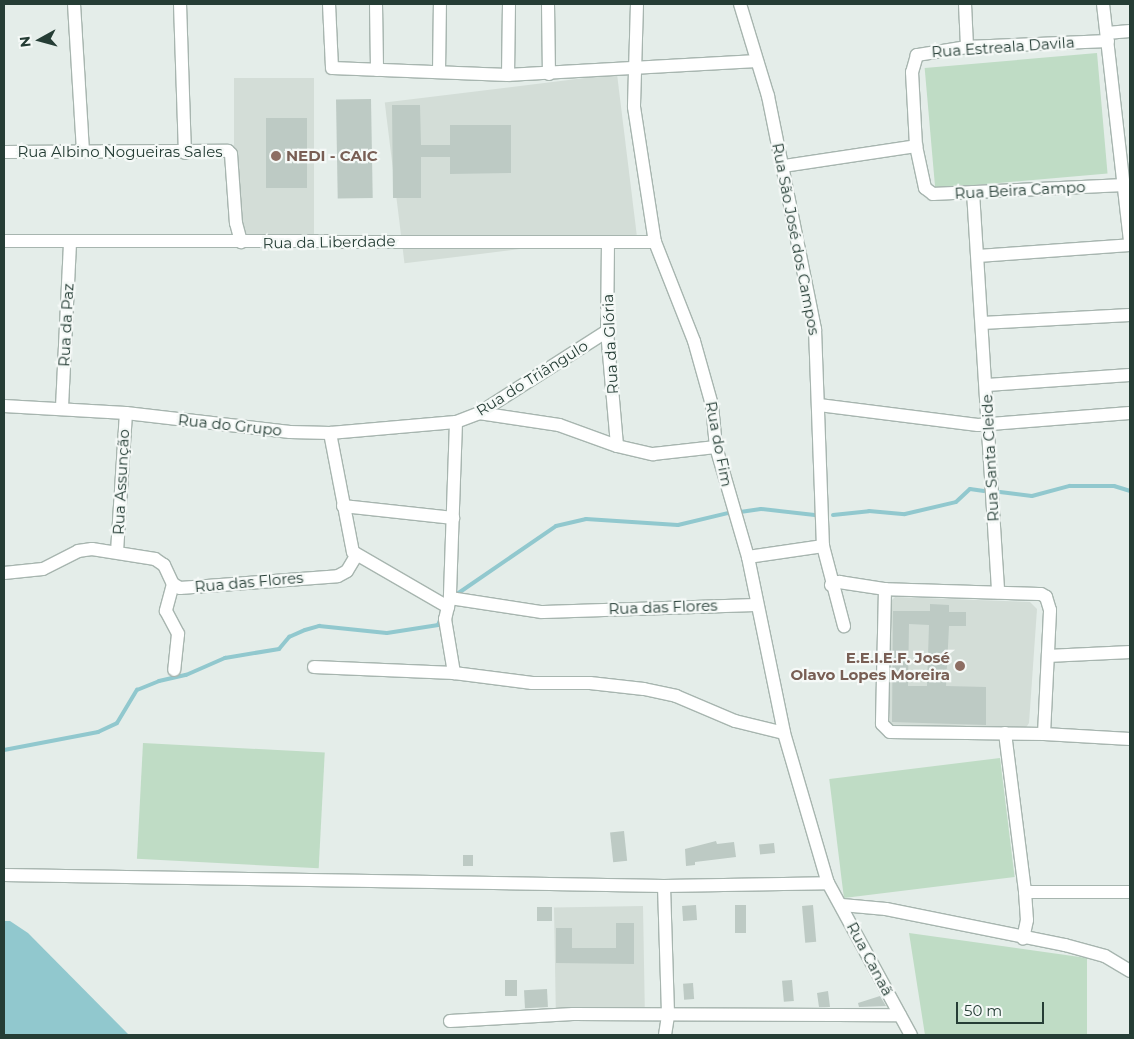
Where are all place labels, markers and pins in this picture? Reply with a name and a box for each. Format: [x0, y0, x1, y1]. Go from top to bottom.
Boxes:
place label: NEDI - CAIC [286, 147, 378, 165]
marker: NEDI - CAIC [270, 150, 282, 162]
place label: E.E.I.E.F. José Olavo Lopes Moreira [790, 648, 950, 683]
marker: E.E.I.E.F. José Olavo Lopes Moreira [954, 660, 966, 672]

